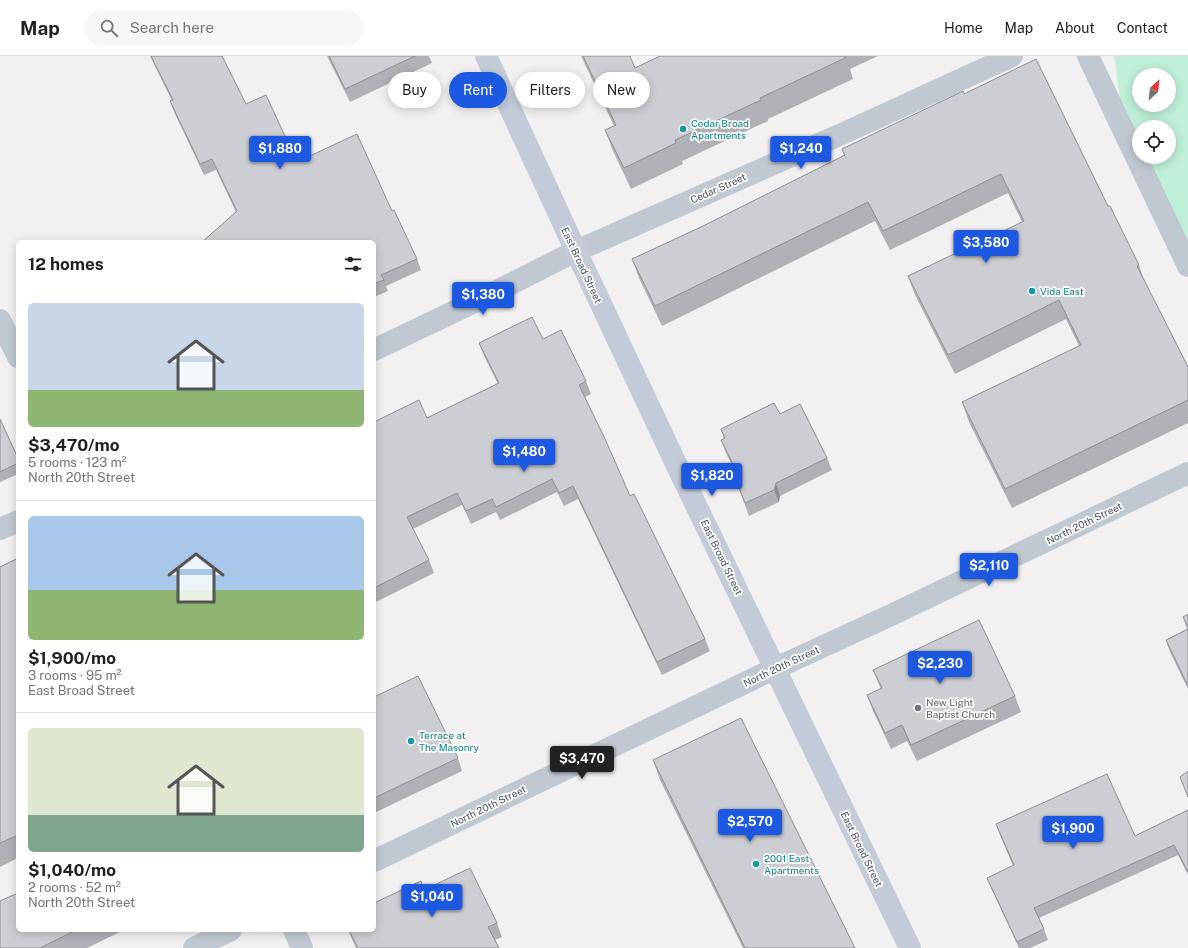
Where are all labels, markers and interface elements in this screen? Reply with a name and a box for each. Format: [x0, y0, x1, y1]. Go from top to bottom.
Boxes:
search box [84, 10, 364, 46]
text: Map [20, 17, 60, 39]
icon: search [98, 17, 120, 39]
text: Search here [130, 19, 214, 36]
text: Home [944, 20, 983, 36]
text: Map [1005, 20, 1033, 36]
text: About [1055, 20, 1095, 36]
text: Contact [1117, 20, 1168, 36]
north arrow [1132, 68, 1176, 112]
map controls [1132, 68, 1176, 164]
chip: Buy [388, 72, 441, 108]
chip: Rent [449, 72, 507, 108]
chip: Filters [515, 72, 585, 108]
chip: New [593, 72, 650, 108]
place label: Cedar Broad Apartments [691, 117, 749, 141]
button: locate [1132, 120, 1176, 164]
marker: Cedar Broad Apartments [678, 124, 688, 134]
pin: $1,880 [247, 136, 313, 170]
pin: $1,240 [768, 136, 834, 170]
text: $1,880 [258, 141, 302, 156]
text: $1,240 [779, 141, 823, 156]
street label: Cedar Street [688, 170, 748, 206]
street label: East Broad Street [559, 225, 605, 305]
pin: $3,580 [953, 230, 1019, 264]
text: $3,580 [963, 235, 1009, 250]
icon: filters [342, 253, 364, 275]
text: 12 homes [28, 254, 104, 274]
pin: $1,380 [450, 282, 516, 316]
place label: Vida East [1040, 285, 1084, 297]
marker: Vida East [1027, 286, 1037, 296]
text: $1,380 [461, 287, 505, 302]
icon: home [160, 329, 232, 401]
text: $3,470/mo [28, 435, 120, 455]
pin: $1,480 [491, 439, 557, 473]
text: $1,480 [502, 444, 546, 459]
text: 5 rooms · 123 m² [28, 455, 127, 470]
pin: $1,820 [679, 463, 745, 497]
text: $1,820 [690, 468, 734, 483]
text: North 20th Street [28, 470, 135, 485]
street label: North 20th Street [1044, 500, 1124, 546]
street label: East Broad Street [699, 517, 745, 597]
icon: home [160, 542, 232, 614]
pin: $2,110 [956, 553, 1022, 587]
text: $2,110 [969, 558, 1009, 573]
street label: North 20th Street [741, 643, 821, 689]
text: $1,900/mo [28, 648, 116, 668]
pin: $2,230 [907, 651, 973, 685]
text: $2,230 [917, 656, 963, 671]
text: 3 rooms · 95 m² [28, 668, 122, 683]
text: East Broad Street [28, 683, 135, 698]
place label: New Light Baptist Church [926, 696, 995, 720]
marker: New Light Baptist Church [913, 703, 923, 713]
place label: Terrace at The Masonry [419, 729, 480, 753]
marker: Terrace at The Masonry [406, 736, 416, 746]
pin: $3,470 [549, 746, 615, 780]
text: $3,470 [559, 751, 605, 766]
icon: home [160, 754, 232, 826]
street label: North 20th Street [448, 783, 528, 829]
pin: $2,570 [717, 809, 783, 843]
street label: East Broad Street [839, 809, 885, 889]
text: $2,570 [727, 814, 773, 829]
pin: $1,900 [1040, 816, 1106, 850]
text: $1,900 [1051, 821, 1095, 836]
place label: 2001 East Apartments [764, 852, 819, 876]
marker: 2001 East Apartments [751, 859, 761, 869]
text: $1,040/mo [28, 860, 116, 880]
text: 2 rooms · 52 m² [28, 880, 121, 895]
pin: $1,040 [399, 884, 465, 918]
text: $1,040 [410, 889, 454, 904]
text: North 20th Street [28, 895, 135, 910]

